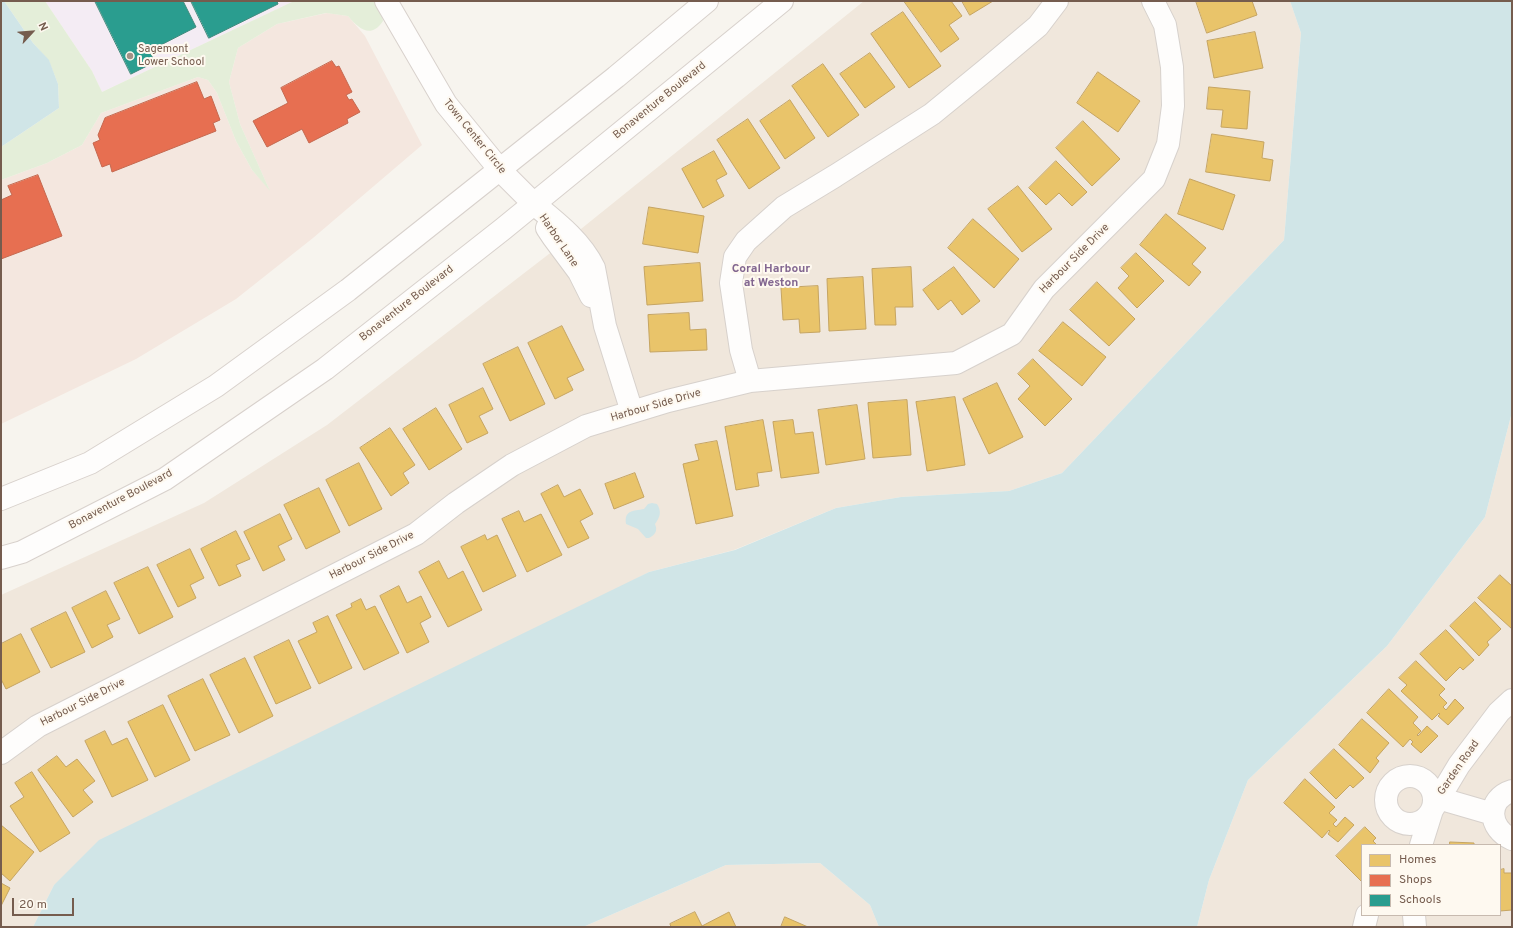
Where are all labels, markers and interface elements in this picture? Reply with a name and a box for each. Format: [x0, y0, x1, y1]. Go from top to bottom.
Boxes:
north arrow [12, 12, 52, 52]
text: N [35, 20, 51, 33]
place label: Sagemont Lower School [138, 43, 204, 69]
marker: Sagemont Lower School [125, 51, 135, 61]
street label: Bonaventure Boulevard [611, 60, 709, 142]
street label: Town Center Circle [440, 97, 508, 177]
street label: Harbor Lane [535, 212, 581, 270]
street label: Harbour Side Drive [1037, 221, 1113, 297]
street label: Bonaventure Boulevard [357, 263, 457, 345]
district label: Coral Harbour at Weston [732, 263, 810, 291]
street label: Harbour Side Drive [609, 387, 703, 425]
street label: Bonaventure Boulevard [67, 467, 175, 533]
street label: Harbour Side Drive [327, 529, 417, 583]
street label: Harbour Side Drive [38, 676, 128, 730]
street label: Garden Road [1435, 738, 1483, 798]
legend [1361, 844, 1501, 916]
text: Homes [1399, 852, 1436, 868]
text: Shops [1399, 872, 1432, 888]
scale bar [14, 890, 76, 916]
text: Schools [1399, 892, 1441, 908]
text: 20 m [19, 897, 47, 913]

